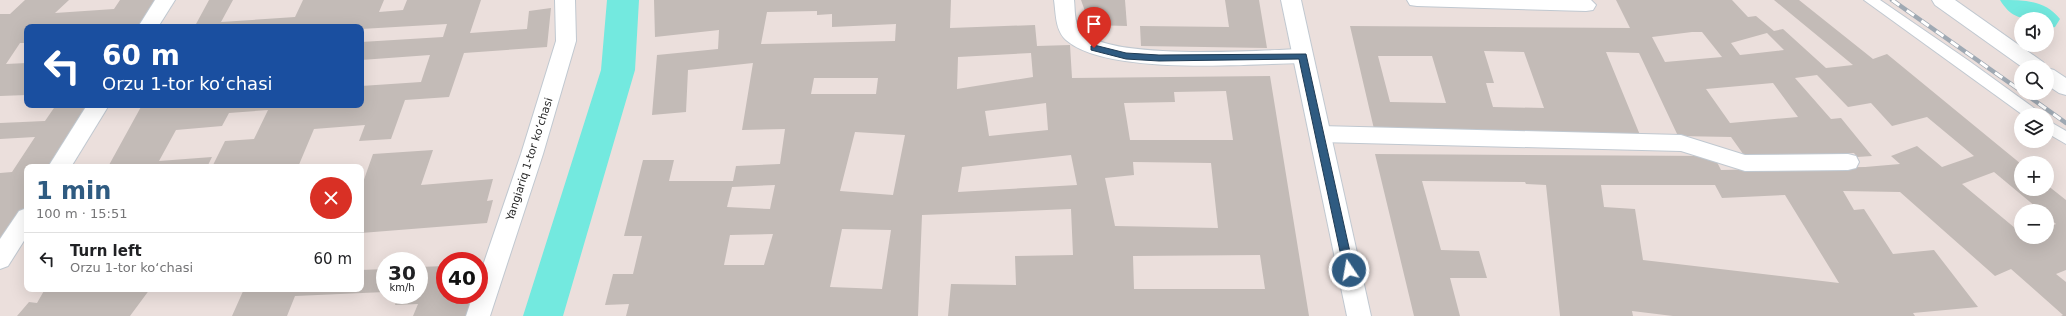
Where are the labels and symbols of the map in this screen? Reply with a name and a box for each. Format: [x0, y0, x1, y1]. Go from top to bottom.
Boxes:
pin [1077, 7.0, 1111, 48]
street label: Yangiariq 1-tor koʻchasi [503, 96, 556, 223]
position arrow [1328, 249, 1370, 291]
speed limit sign: 40 [436, 252, 488, 304]

